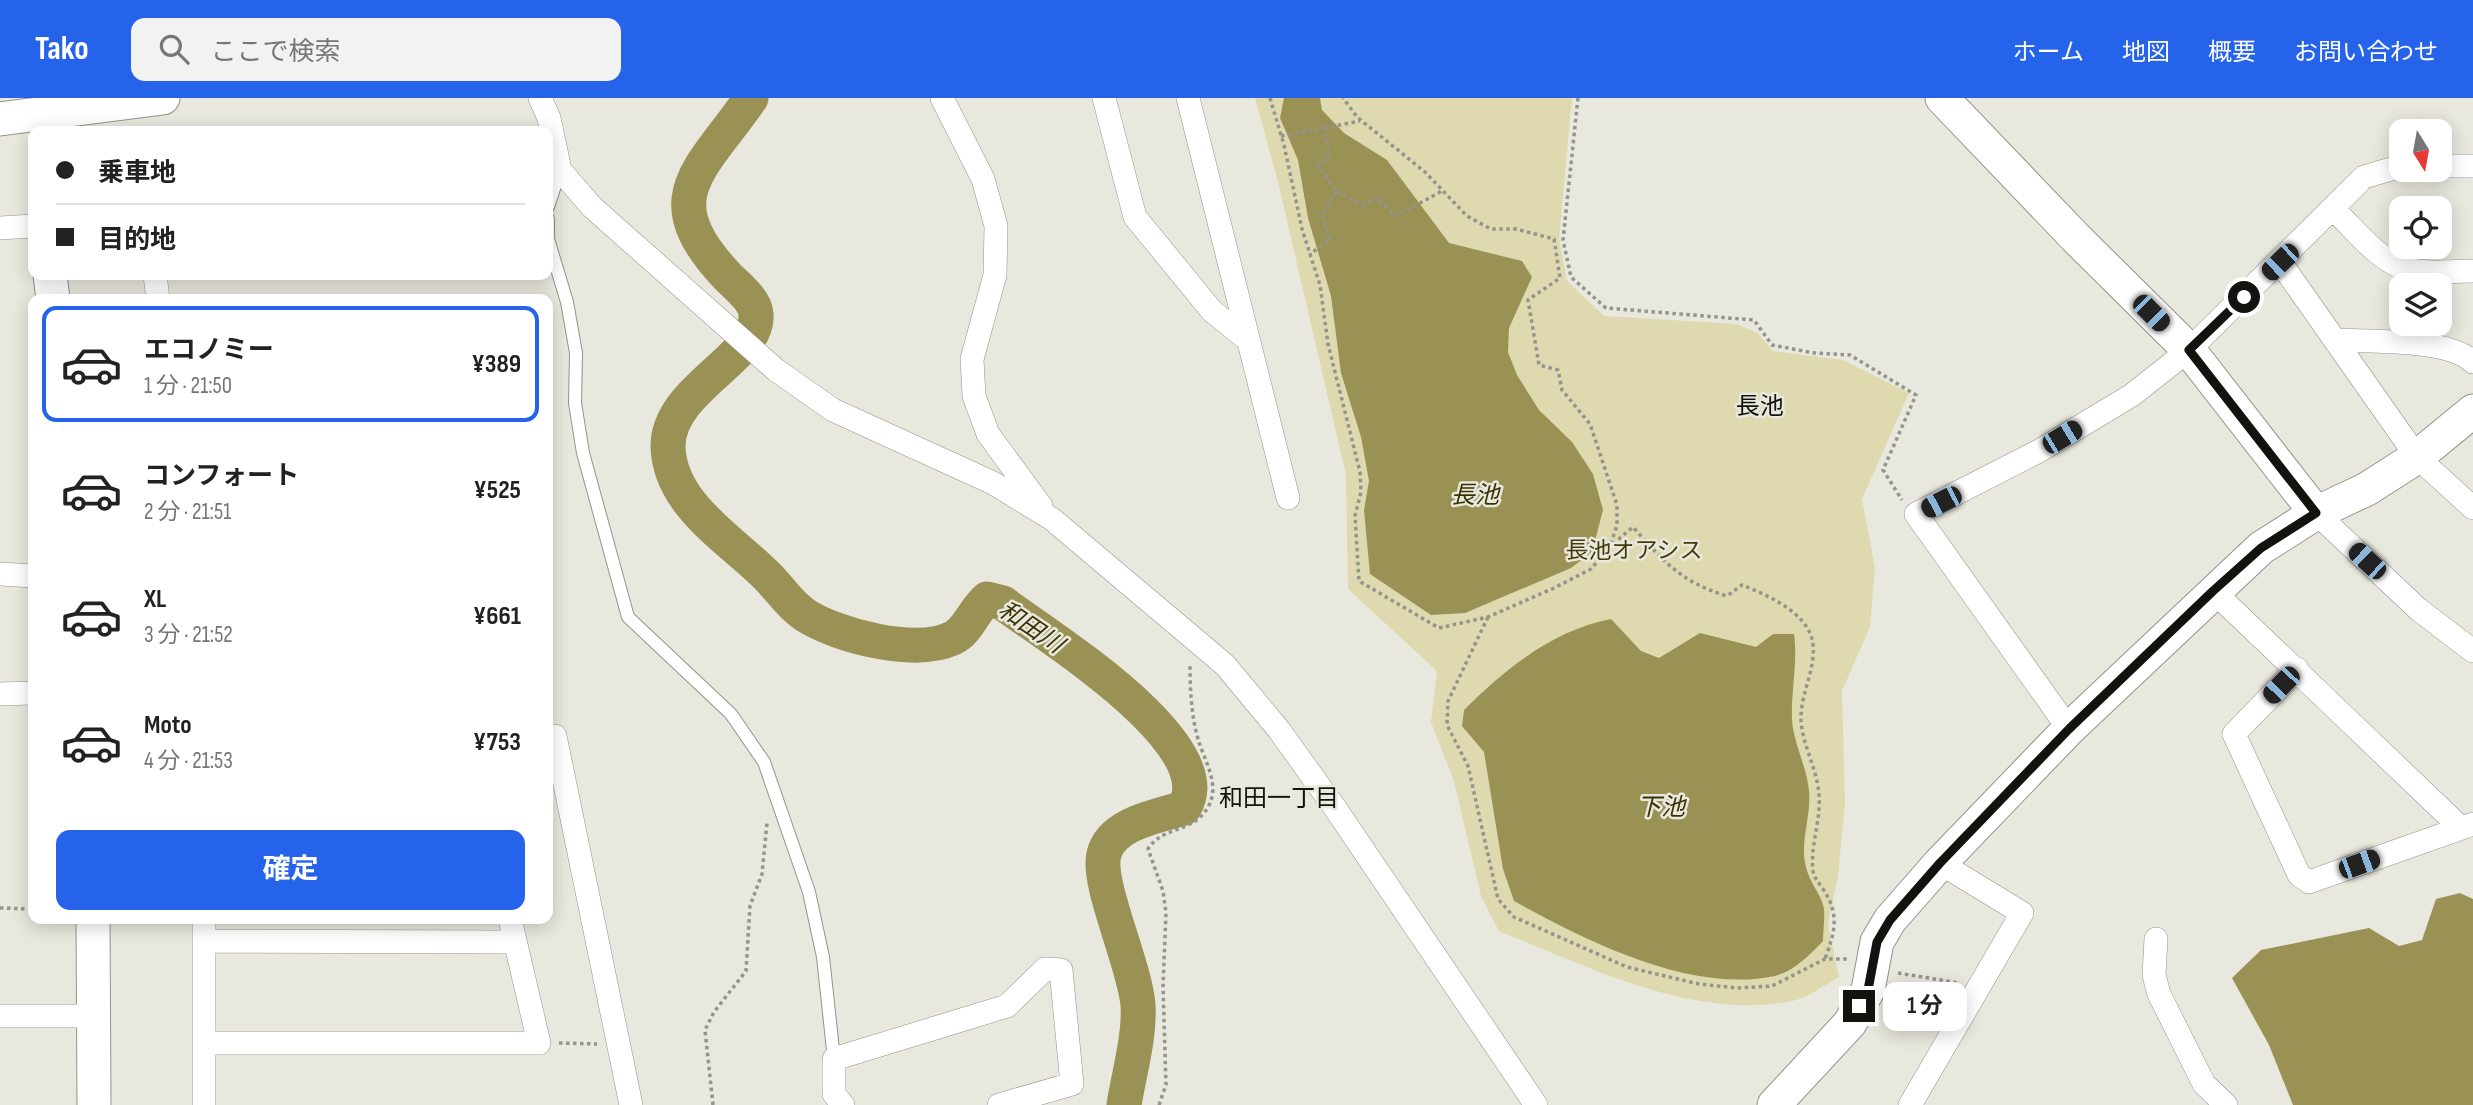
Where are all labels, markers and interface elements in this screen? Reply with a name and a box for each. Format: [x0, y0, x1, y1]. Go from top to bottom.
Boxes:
search box [131, 18, 621, 81]
text: Tako [35, 29, 89, 69]
icon: search [155, 30, 193, 68]
text: ここで検索 [211, 37, 341, 68]
text: ホーム [2013, 38, 2084, 67]
text: 地図 [2122, 38, 2170, 67]
text: 概要 [2208, 38, 2256, 67]
text: お問い合わせ [2294, 38, 2438, 67]
north arrow [2389, 119, 2452, 182]
map controls [2389, 119, 2452, 336]
text: 乗車地 [98, 158, 176, 189]
button: locate [2389, 196, 2452, 259]
text: 目的地 [98, 225, 176, 256]
car [2258, 240, 2303, 284]
button: layers [2389, 273, 2452, 336]
route start [2228, 281, 2260, 313]
car [2129, 291, 2174, 335]
icon: car [60, 333, 123, 396]
text: エコノミー [144, 335, 274, 366]
text: ¥389 [471, 349, 521, 380]
text: 1 分 · 21:50 [144, 372, 232, 400]
district label: 長池 [1736, 392, 1784, 421]
car [2039, 417, 2086, 457]
icon: car [60, 459, 123, 522]
text: コンフォート [144, 461, 299, 492]
text: ¥525 [473, 475, 521, 506]
water label: 長池 [1451, 481, 1501, 510]
car [1918, 483, 1965, 521]
text: 2 分 · 21:51 [144, 498, 231, 526]
park label: 長池オアシス [1565, 537, 1703, 565]
car [2345, 539, 2390, 583]
text: XL [144, 584, 166, 615]
icon: car [60, 585, 123, 648]
water label: 和田川 [993, 595, 1071, 661]
text: ¥661 [473, 601, 521, 632]
text: 3 分 · 21:52 [144, 621, 233, 649]
car [2259, 663, 2304, 707]
text: Moto [144, 710, 192, 741]
icon: car [60, 711, 123, 774]
text: ¥753 [473, 727, 521, 758]
text: 4 分 · 21:53 [144, 747, 233, 775]
district label: 和田一丁目 [1219, 784, 1339, 813]
water label: 下池 [1637, 793, 1687, 822]
button: 確定 [56, 830, 525, 910]
car [2336, 847, 2383, 881]
callout: 1 分 [1884, 982, 1968, 1030]
route end [1843, 990, 1875, 1022]
text: 1 分 [1907, 992, 1943, 1020]

